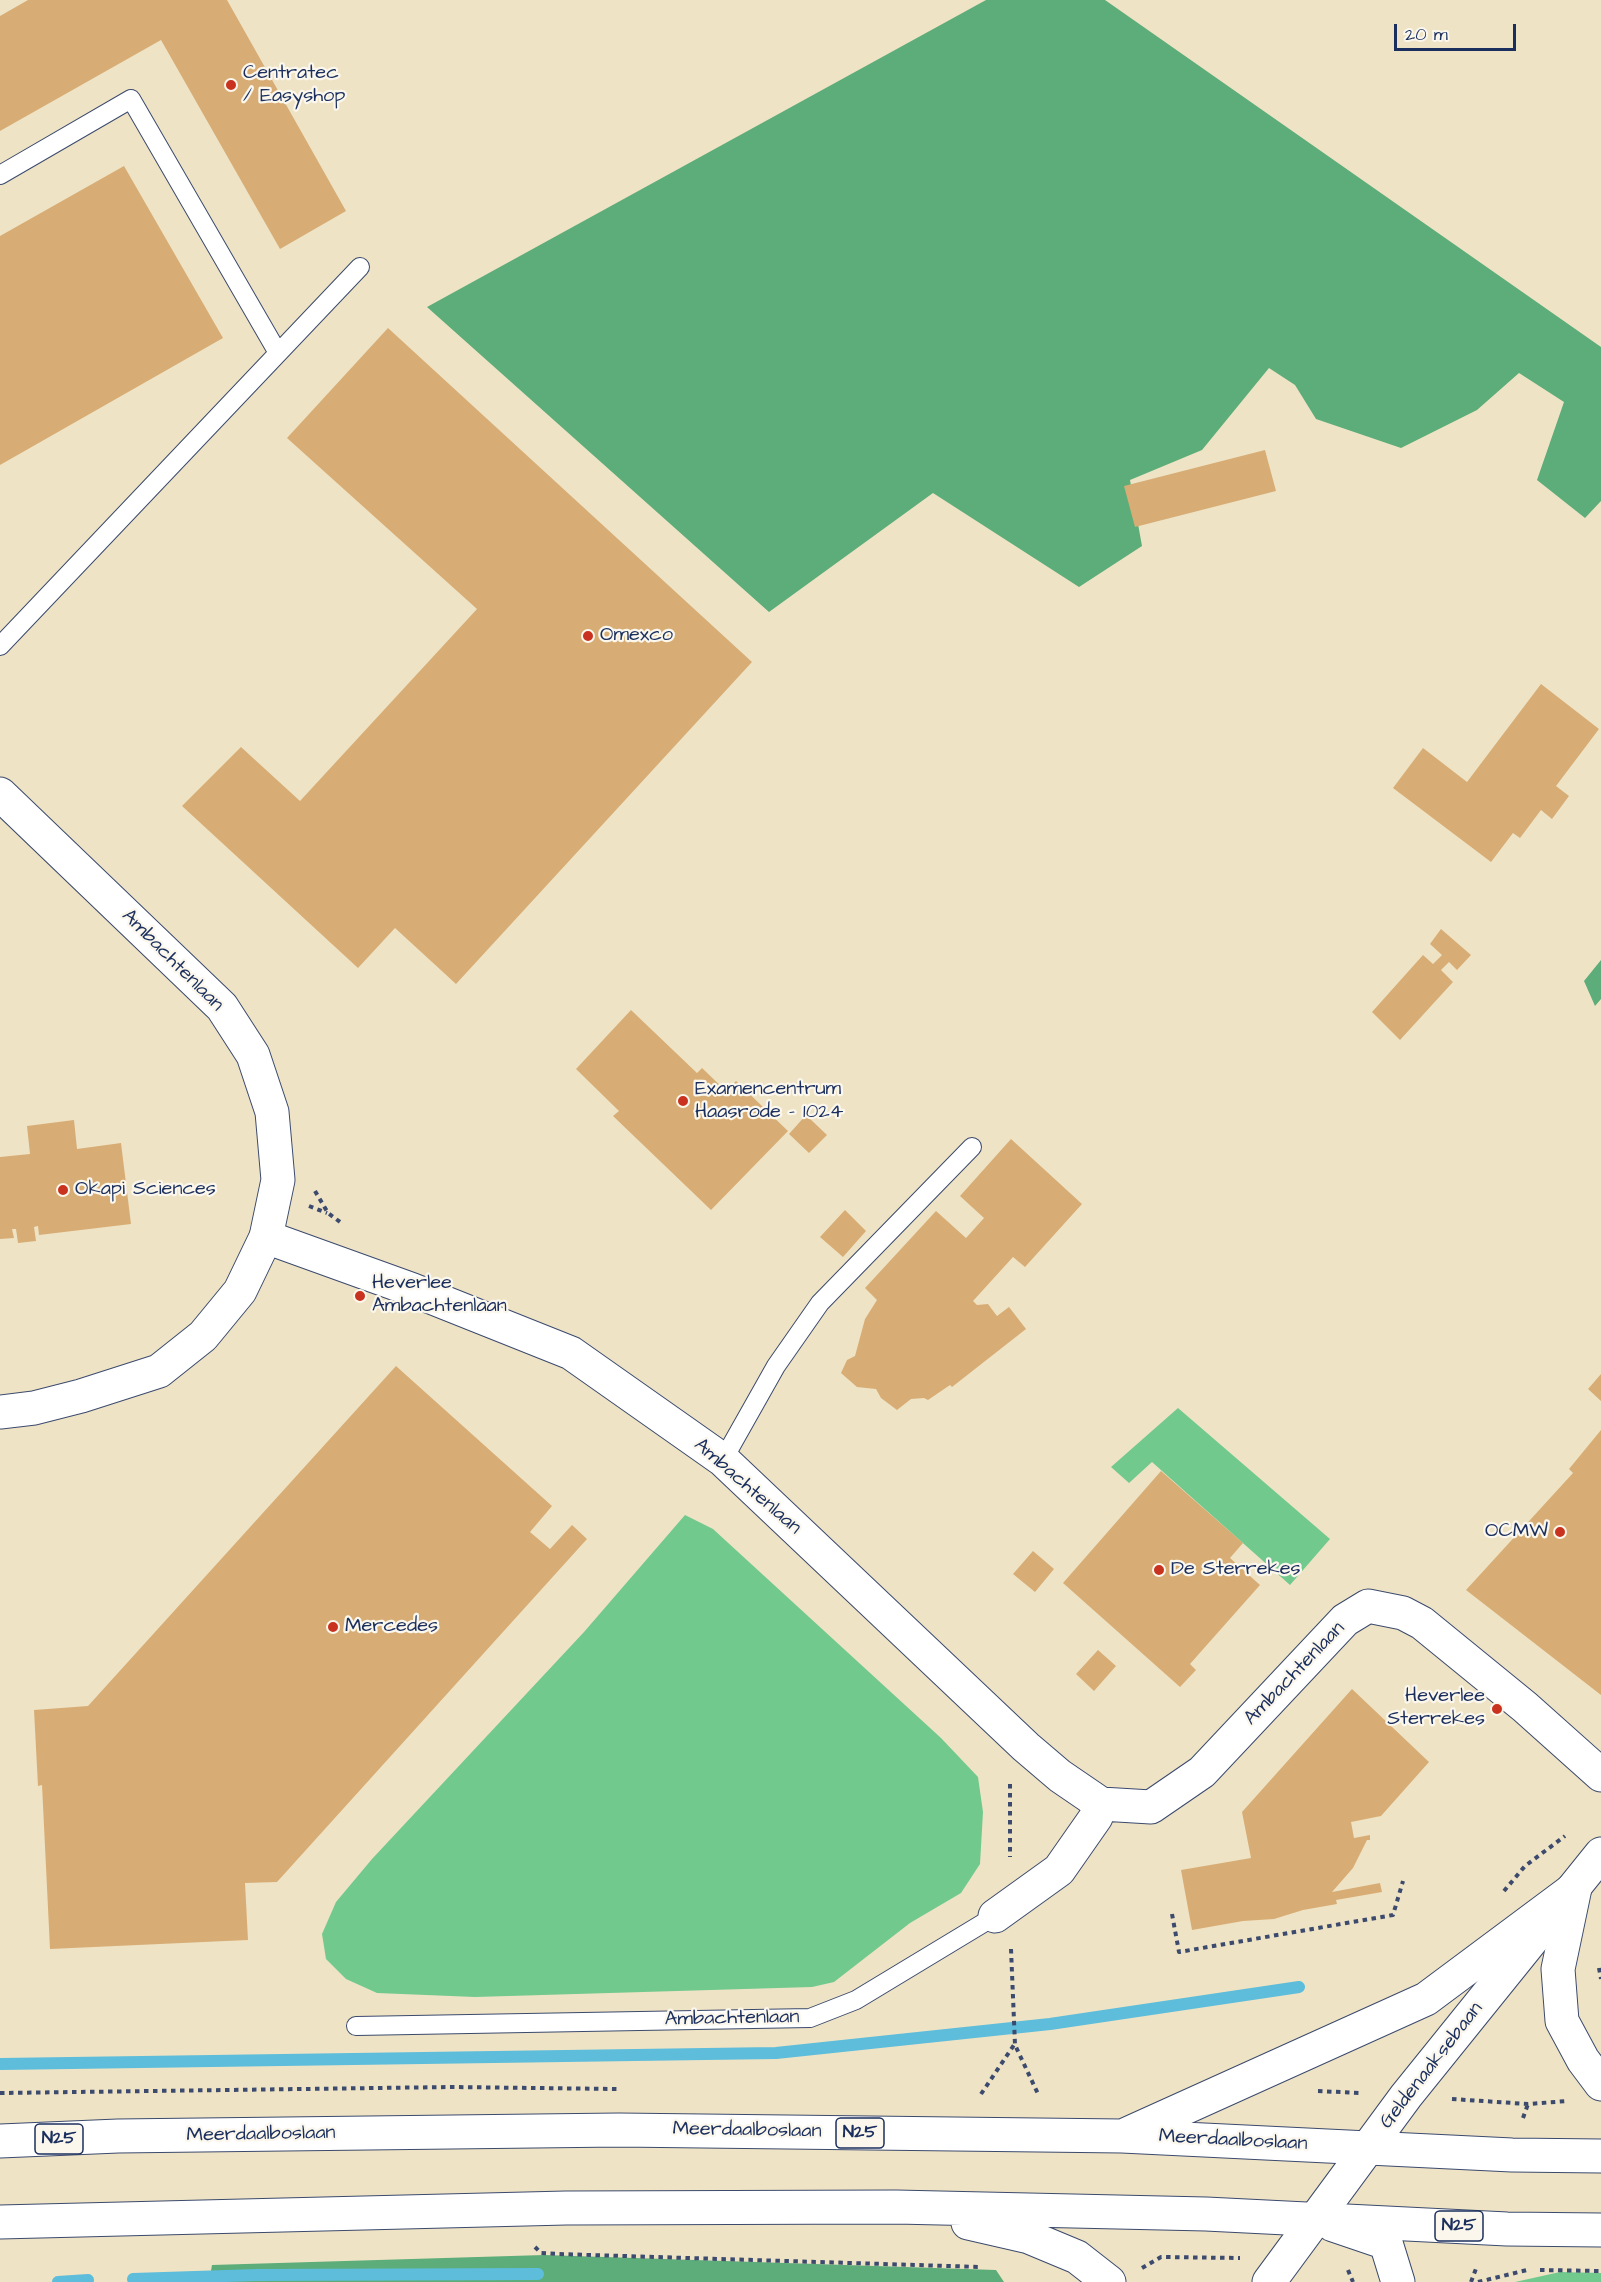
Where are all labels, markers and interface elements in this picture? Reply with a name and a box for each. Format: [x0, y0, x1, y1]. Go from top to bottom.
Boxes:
scale bar [1397, 12, 1518, 50]
text: 20 m [1405, 22, 1448, 47]
place label: Centratec / Easyshop [243, 62, 345, 109]
marker: Centratec / Easyshop [224, 78, 238, 92]
place label: Omexco [600, 624, 673, 648]
marker: Omexco [581, 629, 595, 643]
street label: Ambachtenlaan [116, 905, 228, 1017]
place label: Examencentrum Haasrode - 1024 [695, 1078, 843, 1125]
marker: Examencentrum Haasrode - 1024 [676, 1094, 690, 1108]
place label: Okapi Sciences [75, 1178, 216, 1202]
marker: Okapi Sciences [56, 1183, 70, 1197]
place label: Heverlee Ambachtenlaan [372, 1272, 507, 1319]
marker: Heverlee Ambachtenlaan [353, 1289, 367, 1303]
street label: Ambachtenlaan [688, 1434, 806, 1540]
place label: OCMW [1485, 1520, 1548, 1544]
marker: OCMW [1553, 1525, 1567, 1539]
place label: De Sterrekes [1171, 1558, 1301, 1582]
marker: De Sterrekes [1152, 1563, 1166, 1577]
place label: Mercedes [345, 1615, 438, 1639]
street label: Ambachtenlaan [1240, 1617, 1350, 1731]
marker: Mercedes [326, 1620, 340, 1634]
place label: Heverlee Sterrekes [1387, 1685, 1485, 1732]
marker: Heverlee Sterrekes [1490, 1702, 1504, 1716]
street label: Geldenaaksebaan [1375, 1998, 1489, 2134]
street label: Ambachtenlaan [664, 2006, 800, 2032]
street label: Meerdaalboslaan [672, 2118, 822, 2144]
road number: N25 [836, 2118, 884, 2148]
street label: Meerdaalboslaan [186, 2122, 336, 2148]
road number: N25 [35, 2124, 83, 2154]
street label: Meerdaalboslaan [1158, 2125, 1308, 2157]
road number: N25 [1435, 2211, 1483, 2241]

